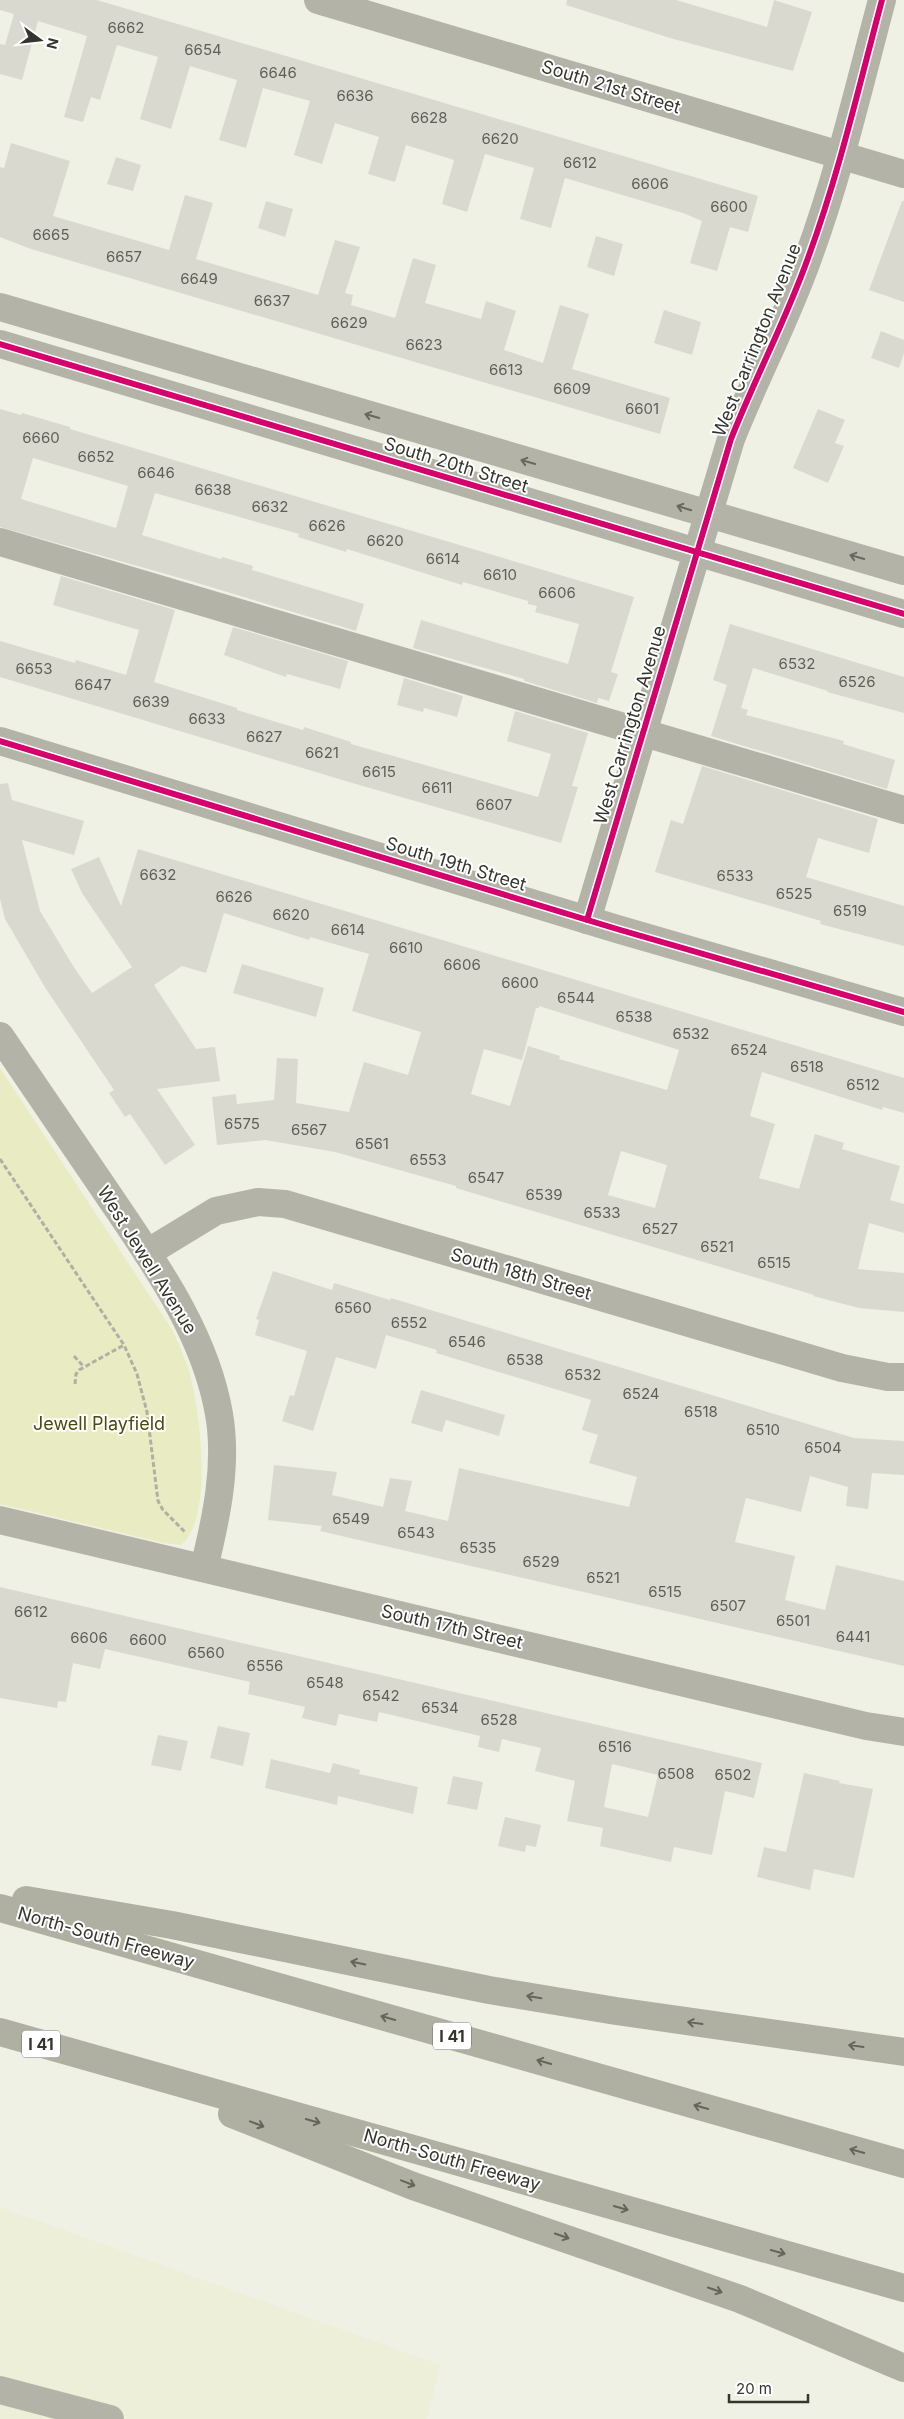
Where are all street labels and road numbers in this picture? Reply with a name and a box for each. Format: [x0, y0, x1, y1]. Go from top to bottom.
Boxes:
street label: South 21st Street [539, 55, 683, 118]
street label: West Carrington Avenue [708, 240, 805, 440]
street label: South 20th Street [382, 433, 531, 496]
street label: West Carrington Avenue [589, 623, 670, 827]
street label: South 19th Street [383, 832, 529, 895]
street label: West Jewell Avenue [93, 1182, 201, 1337]
street label: South 18th Street [448, 1243, 594, 1304]
street label: South 17th Street [379, 1600, 525, 1653]
street label: North-South Freeway [15, 1902, 197, 1973]
road number: I 41 [433, 2022, 471, 2050]
road number: I 41 [22, 2030, 60, 2058]
street label: North-South Freeway [361, 2124, 543, 2195]

